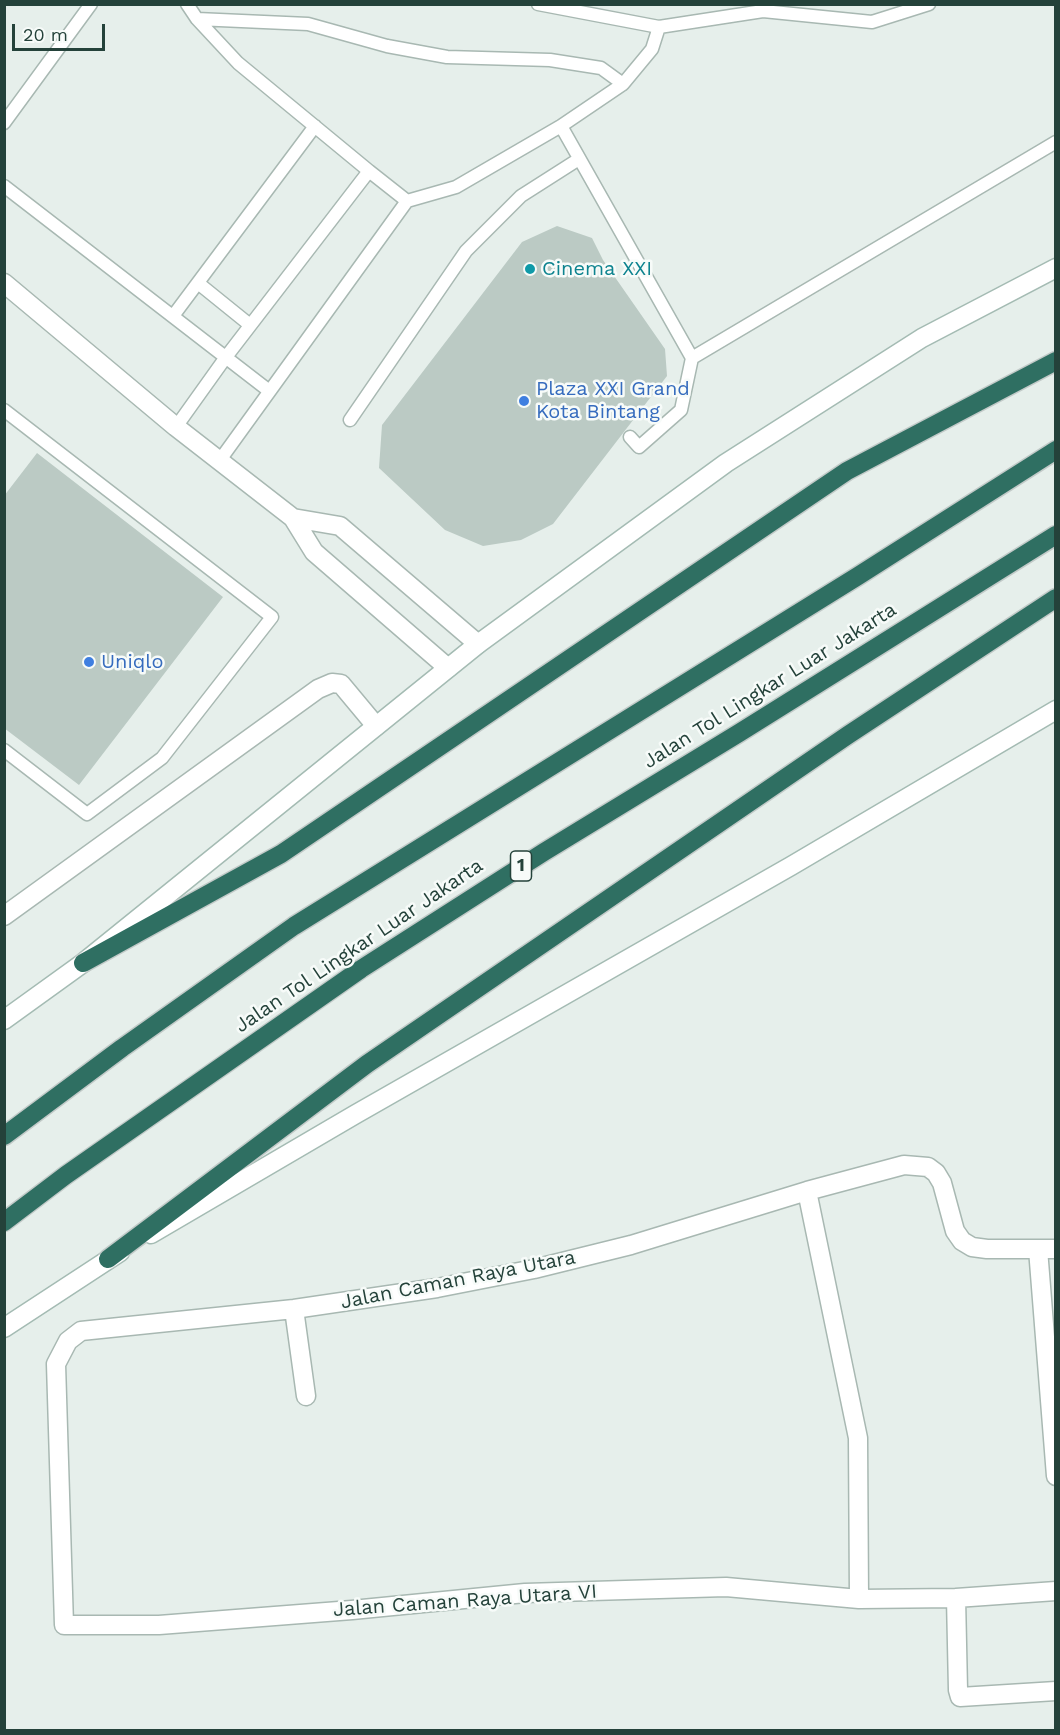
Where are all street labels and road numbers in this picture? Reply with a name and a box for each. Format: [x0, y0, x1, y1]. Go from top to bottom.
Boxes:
street label: Jalan Tol Lingkar Luar Jakarta [639, 598, 901, 774]
road number: 1 [510, 851, 532, 881]
street label: Jalan Tol Lingkar Luar Jakarta [230, 854, 488, 1038]
street label: Jalan Caman Raya Utara [338, 1245, 578, 1315]
street label: Jalan Caman Raya Utara VI [332, 1580, 598, 1622]

